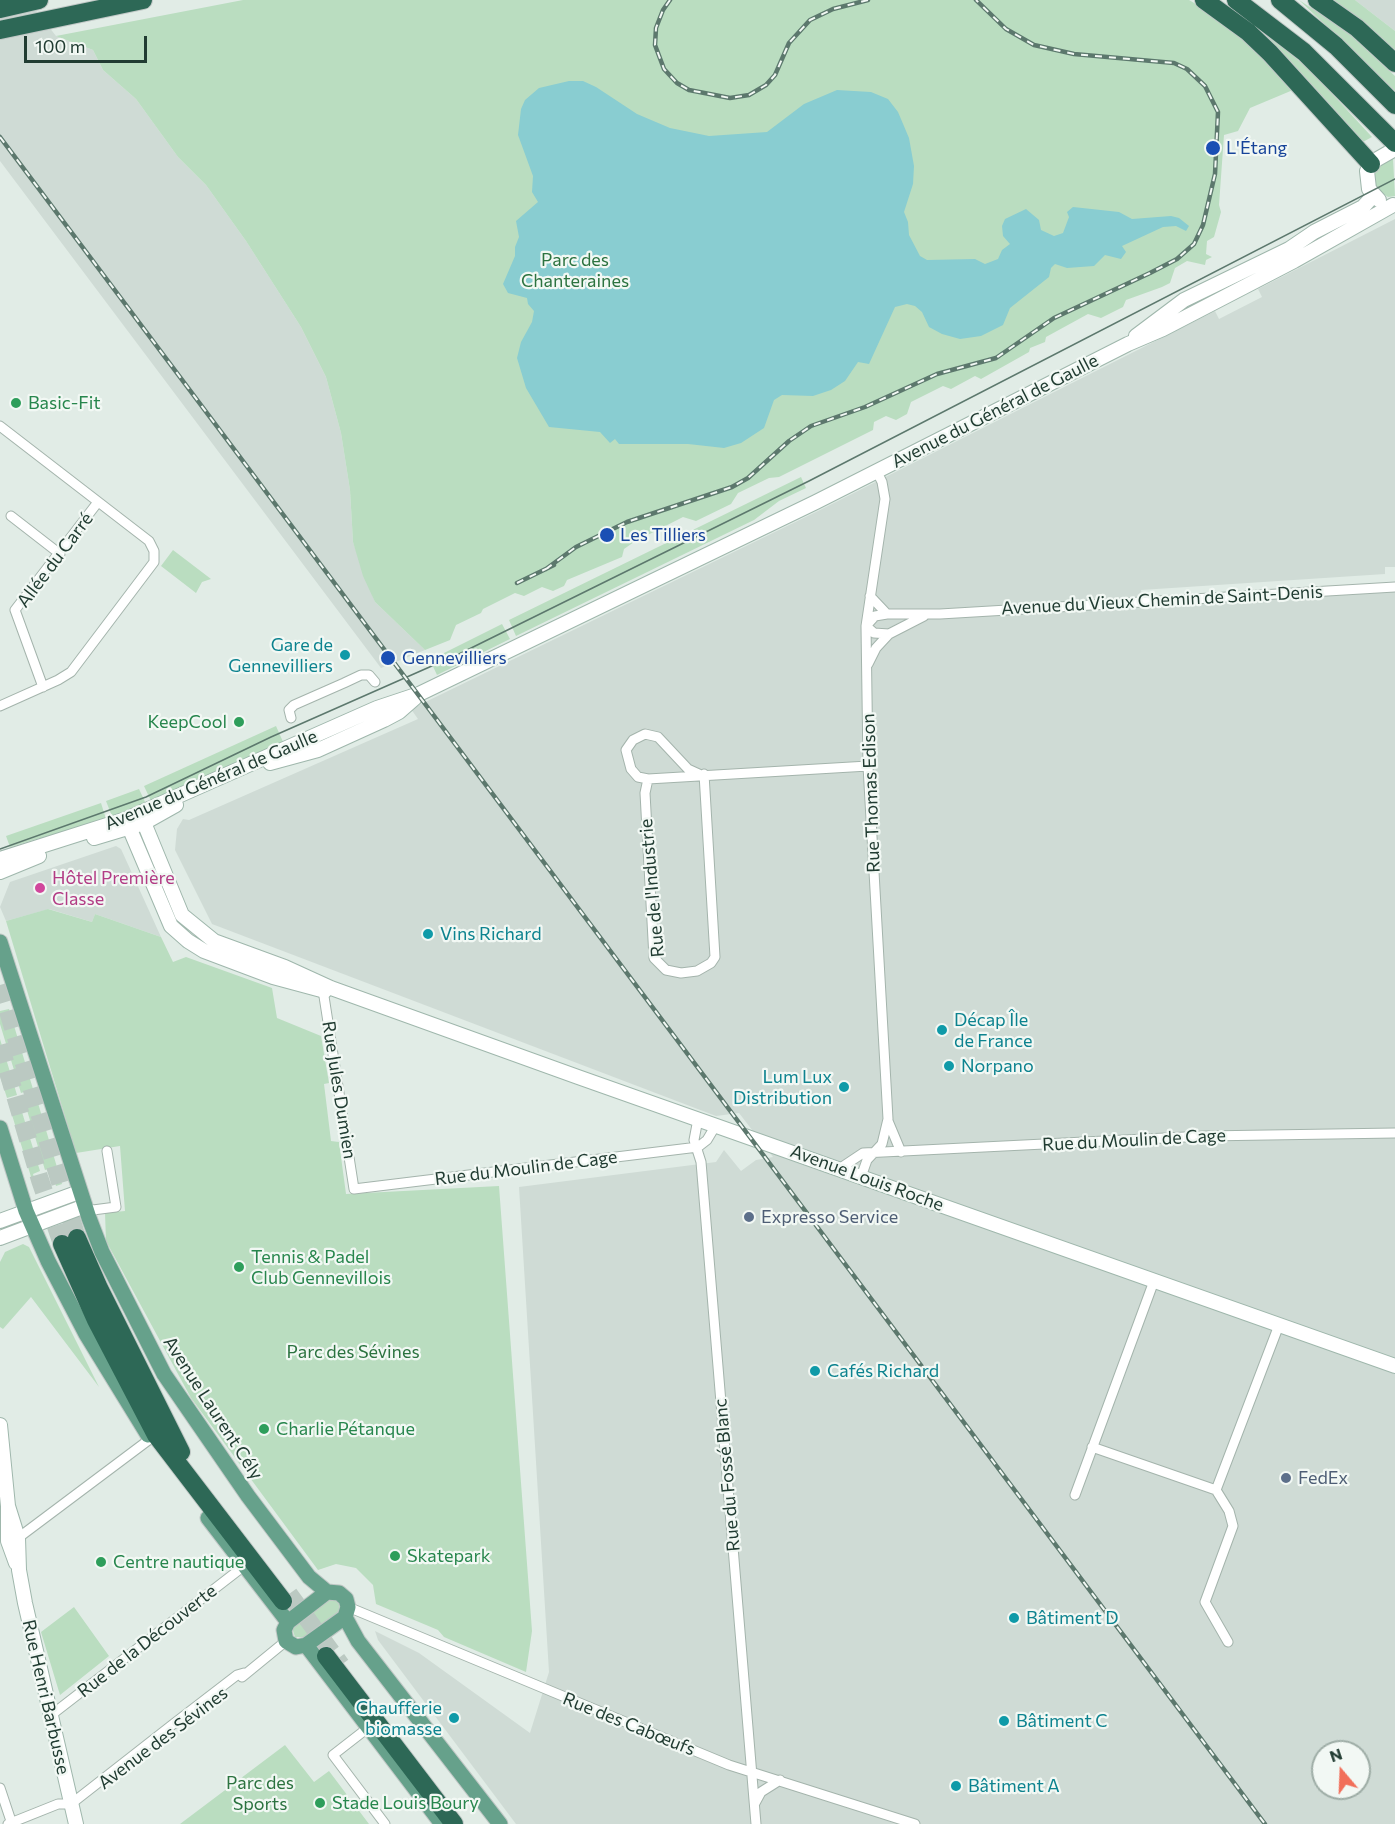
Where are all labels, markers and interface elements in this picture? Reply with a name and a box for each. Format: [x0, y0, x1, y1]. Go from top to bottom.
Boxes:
scale bar [27, 24, 150, 62]
text: 100 m [35, 35, 85, 57]
place label: L'Étang [1226, 137, 1287, 159]
marker: L'Étang [1204, 139, 1222, 157]
park label: Parc des Chanteraines [521, 249, 629, 292]
street label: Avenue du Général de Gaulle [888, 349, 1102, 473]
place label: Basic-Fit [28, 392, 101, 414]
marker: Basic-Fit [9, 396, 23, 410]
street label: Allée du Carré [12, 508, 98, 612]
place label: Les Tilliers [620, 524, 706, 546]
marker: Les Tilliers [598, 526, 616, 544]
street label: Avenue du Vieux Chemin de Saint-Denis [1001, 581, 1323, 619]
place label: Gare de Gennevilliers [228, 634, 333, 676]
place label: Gennevilliers [402, 647, 507, 669]
marker: Gare de Gennevilliers [338, 648, 352, 662]
marker: Gennevilliers [379, 649, 397, 667]
place label: KeepCool [148, 711, 227, 733]
street label: Rue Thomas Edison [857, 713, 885, 873]
marker: KeepCool [232, 715, 246, 729]
street label: Avenue du Général de Gaulle [101, 725, 321, 835]
street label: Rue de l'Industrie [635, 818, 669, 958]
place label: Hôtel Première Classe [52, 867, 175, 910]
marker: Hôtel Première Classe [33, 881, 47, 895]
place label: Vins Richard [440, 923, 542, 945]
marker: Vins Richard [421, 927, 435, 941]
place label: Décap Île de France [954, 1009, 1033, 1052]
street label: Rue Jules Dumien [317, 1019, 361, 1161]
marker: Décap Île de France [935, 1023, 949, 1037]
place label: Norpano [961, 1055, 1034, 1077]
marker: Norpano [942, 1059, 956, 1073]
place label: Lum Lux Distribution [733, 1066, 832, 1108]
marker: Lum Lux Distribution [837, 1080, 851, 1094]
street label: Rue du Moulin de Cage [1042, 1124, 1226, 1156]
street label: Avenue Louis Roche [787, 1140, 947, 1216]
street label: Rue du Moulin de Cage [433, 1146, 619, 1190]
place label: Expresso Service [761, 1206, 898, 1228]
marker: Expresso Service [742, 1210, 756, 1224]
place label: Tennis & Padel Club Gennevillois [251, 1246, 391, 1288]
marker: Tennis & Padel Club Gennevillois [232, 1260, 246, 1274]
street label: Avenue Laurent Cély [159, 1332, 267, 1484]
park label: Parc des Sévines [286, 1341, 420, 1363]
place label: Cafés Richard [827, 1360, 939, 1382]
marker: Cafés Richard [808, 1364, 822, 1378]
street label: Rue du Fossé Blanc [710, 1398, 744, 1552]
place label: Charlie Pétanque [276, 1418, 415, 1440]
marker: Charlie Pétanque [257, 1422, 271, 1436]
place label: FedEx [1298, 1467, 1348, 1489]
marker: FedEx [1279, 1471, 1293, 1485]
place label: Skatepark [407, 1545, 490, 1567]
marker: Skatepark [388, 1549, 402, 1563]
place label: Centre nautique [113, 1551, 244, 1573]
marker: Centre nautique [94, 1555, 108, 1569]
street label: Rue de la Découverte [73, 1580, 221, 1702]
place label: Bâtiment D [1026, 1607, 1119, 1629]
marker: Bâtiment D [1007, 1611, 1021, 1625]
street label: Rue Henri Barbusse [18, 1617, 74, 1777]
street label: Avenue des Sévines [94, 1682, 232, 1794]
street label: Rue des Cabœufs [560, 1688, 698, 1760]
place label: Chaufferie biomasse [356, 1697, 442, 1740]
place label: Bâtiment C [1016, 1710, 1108, 1732]
marker: Chaufferie biomasse [447, 1711, 461, 1725]
marker: Bâtiment C [997, 1714, 1011, 1728]
north arrow [1311, 1740, 1371, 1800]
text: N [1327, 1743, 1344, 1765]
park label: Parc des Sports [226, 1772, 294, 1814]
place label: Bâtiment A [968, 1775, 1060, 1797]
marker: Bâtiment A [949, 1779, 963, 1793]
place label: Stade Louis Boury [332, 1792, 479, 1814]
marker: Stade Louis Boury [313, 1796, 327, 1810]

